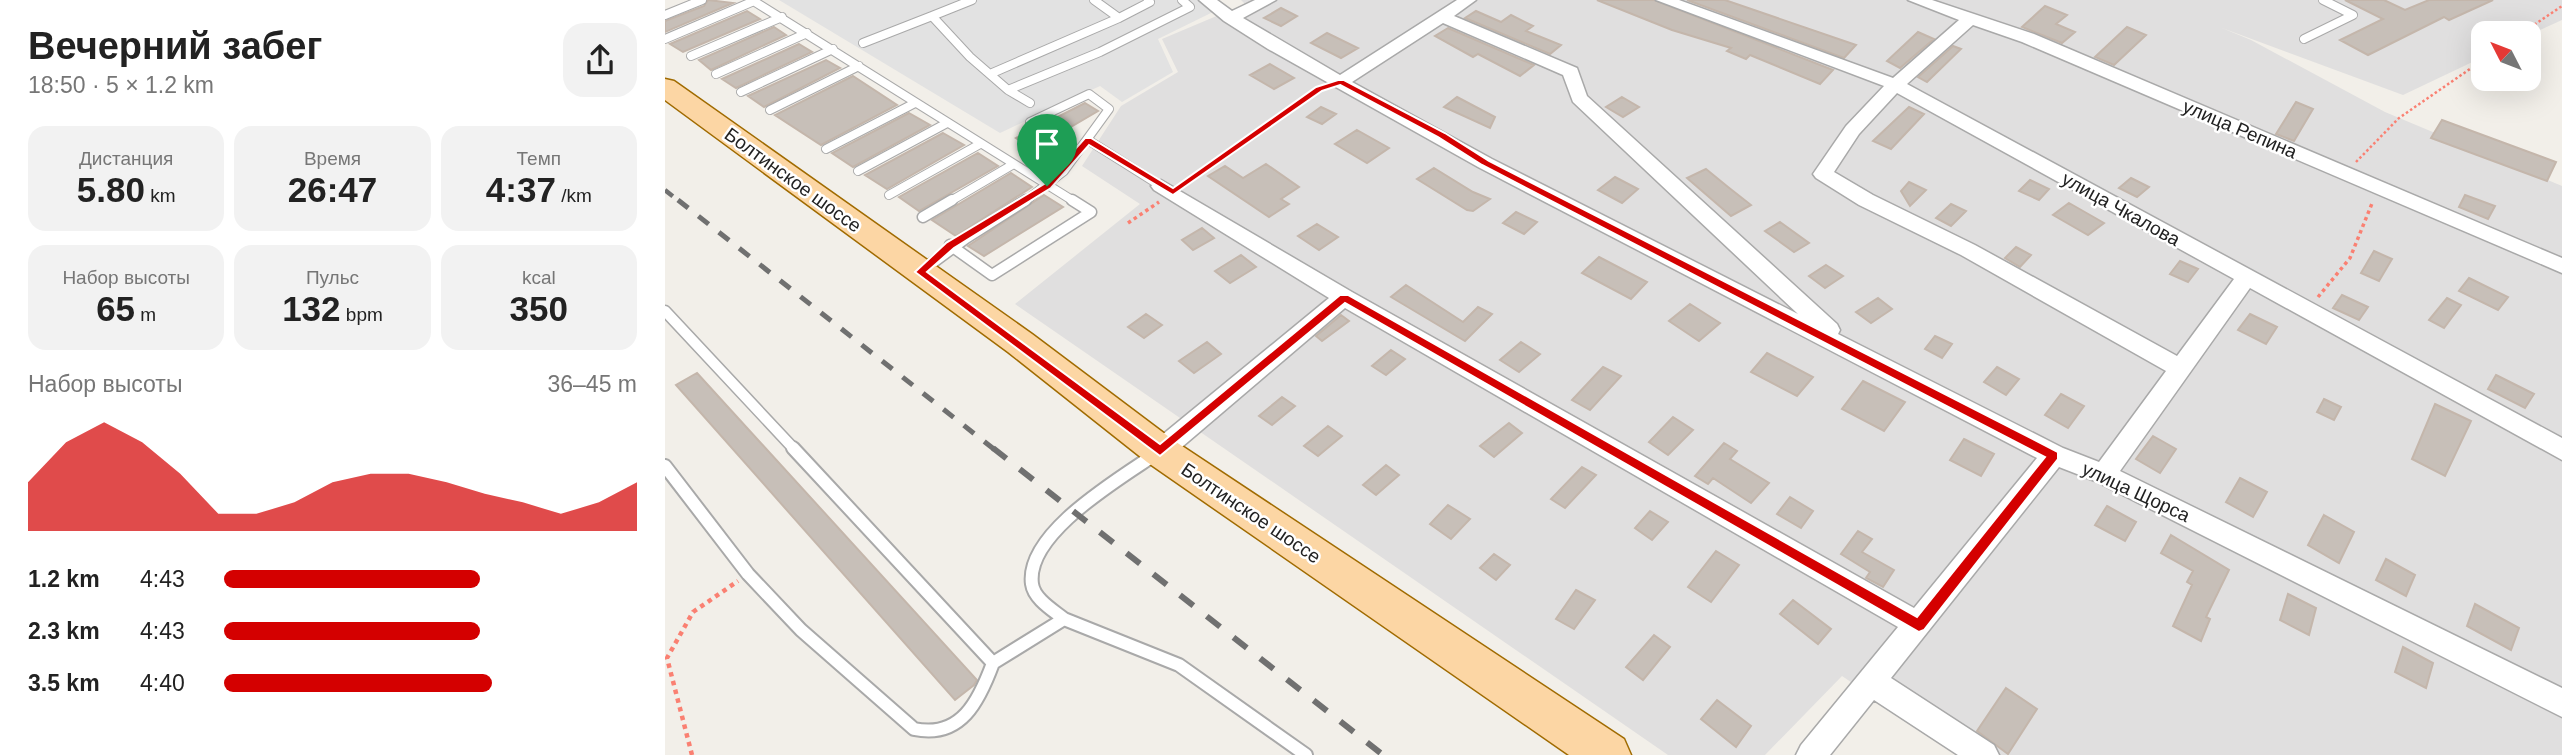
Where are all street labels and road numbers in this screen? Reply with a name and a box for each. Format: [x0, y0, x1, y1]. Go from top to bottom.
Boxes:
street label: улица Репина [2180, 96, 2301, 163]
street label: Болтинское шоссе [721, 124, 865, 236]
street label: улица Чкалова [2058, 168, 2184, 250]
street label: улица Щорса [2079, 458, 2194, 526]
street label: Болтинское шоссе [1177, 459, 1325, 567]

